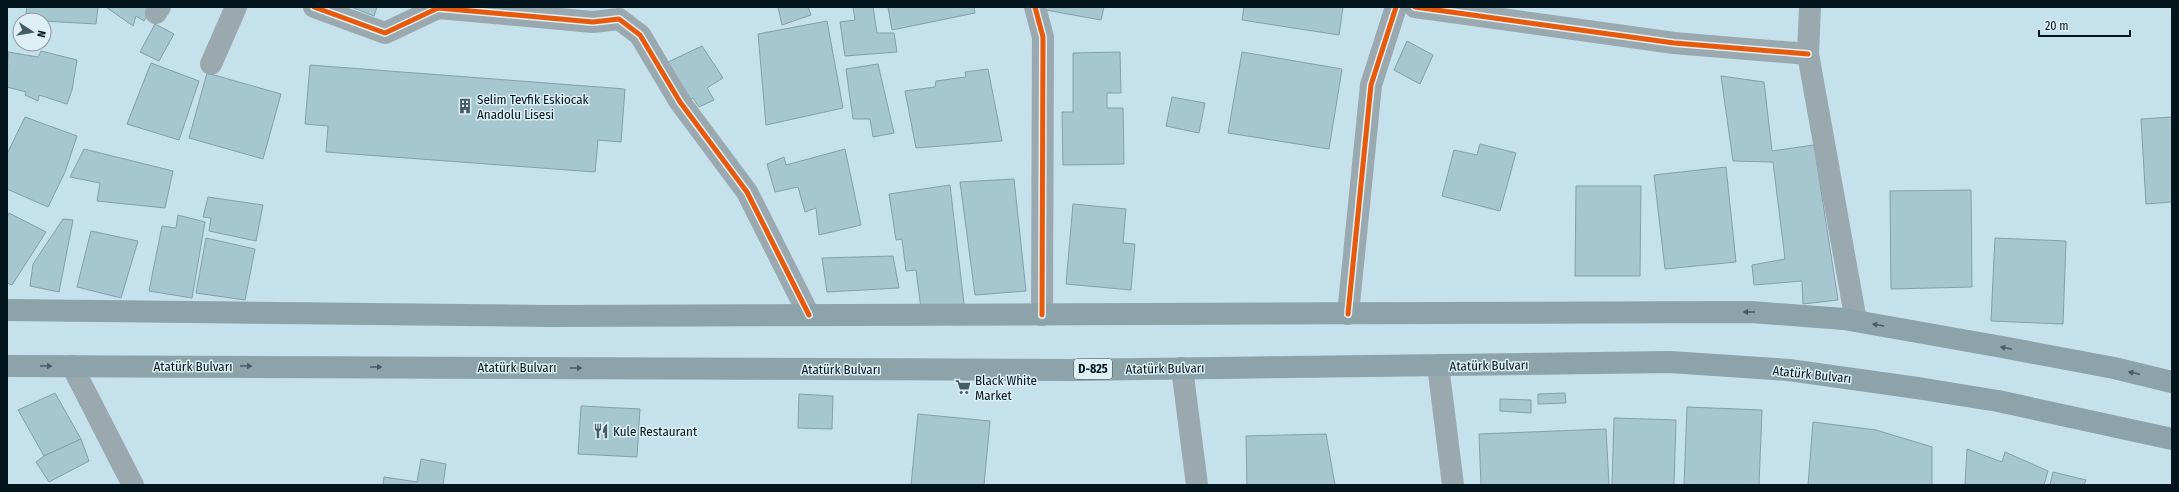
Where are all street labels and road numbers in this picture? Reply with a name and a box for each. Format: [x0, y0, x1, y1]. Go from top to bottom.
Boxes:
street label: Atatürk Bulvarı [1449, 357, 1529, 374]
street label: Atatürk Bulvarı [153, 359, 233, 374]
road number: D-825 [1074, 359, 1112, 379]
street label: Atatürk Bulvarı [477, 360, 557, 375]
street label: Atatürk Bulvarı [1125, 360, 1205, 377]
street label: Atatürk Bulvarı [801, 362, 881, 377]
street label: Atatürk Bulvarı [1772, 363, 1852, 386]

